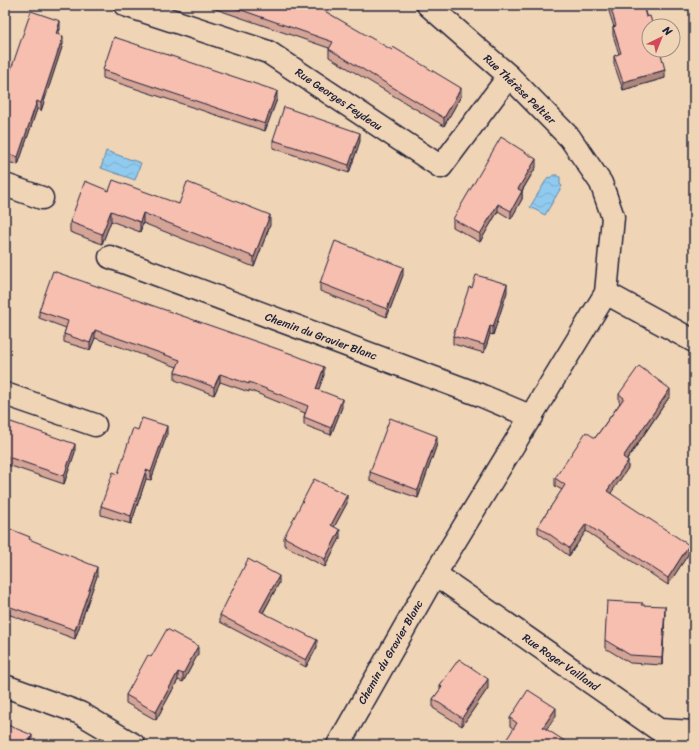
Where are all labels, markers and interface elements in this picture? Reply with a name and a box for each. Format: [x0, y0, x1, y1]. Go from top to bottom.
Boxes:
north arrow [641, 18, 681, 58]
text: N [657, 21, 677, 41]
street label: Rue Thérèse Peltier [479, 50, 561, 130]
street label: Rue Georges Feydeau [291, 63, 386, 136]
street label: Chemin du Gravier Blanc [262, 307, 380, 366]
street label: Chemin du Gravier Blanc [353, 596, 428, 708]
street label: Rue Roger Vailland [518, 629, 604, 697]

